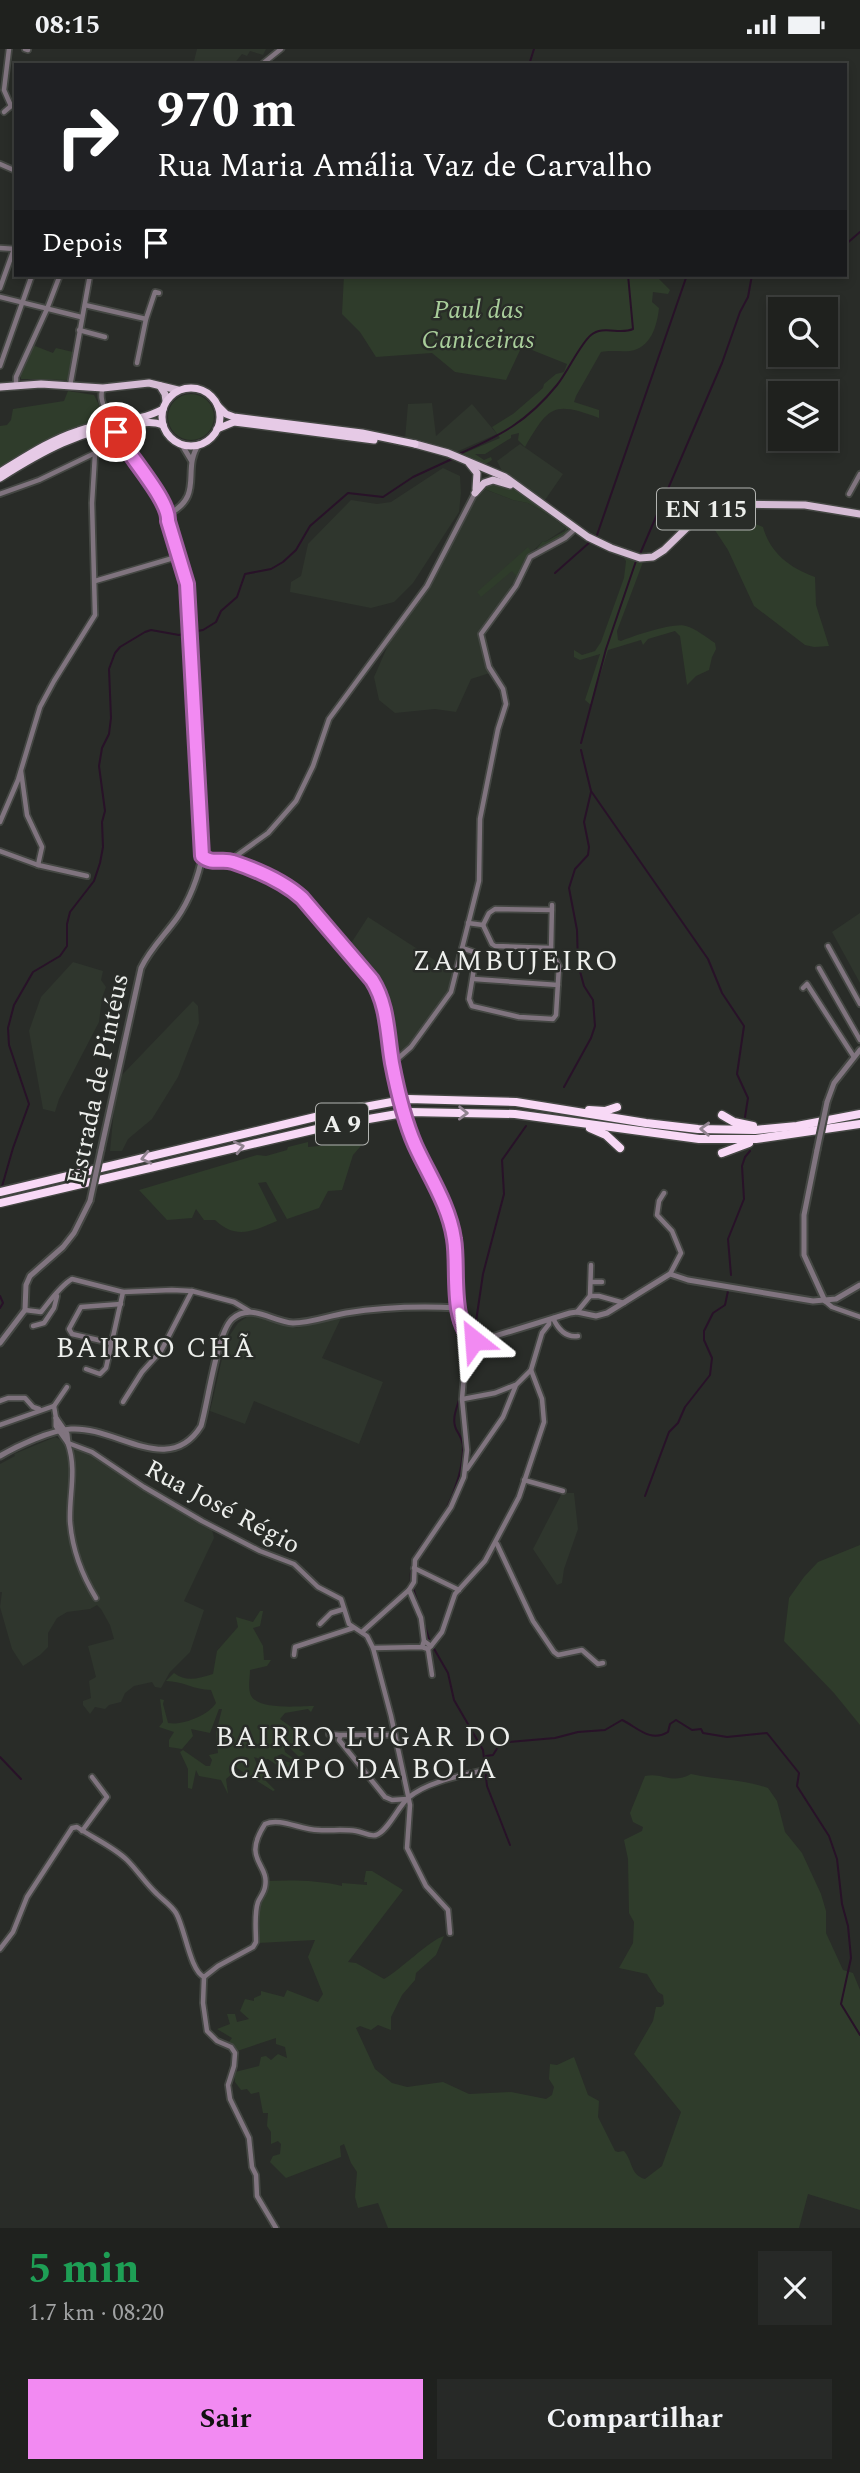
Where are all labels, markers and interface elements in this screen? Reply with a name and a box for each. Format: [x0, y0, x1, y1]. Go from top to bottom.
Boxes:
text: 08:15 [35, 5, 100, 45]
text: 970 m [157, 74, 296, 149]
icon: right [42, 91, 133, 182]
text: Rua Maria Amália Vaz de Carvalho [157, 142, 652, 191]
text: Depois [42, 223, 123, 263]
icon: arrive [137, 224, 175, 262]
park label: Paul das Caniceiras [422, 290, 534, 360]
map controls [768, 297, 838, 451]
button: search [768, 297, 838, 367]
button: layers [768, 381, 838, 451]
pin [86, 402, 146, 462]
icon: arrive [97, 413, 135, 451]
road number: EN 115 [657, 488, 755, 529]
district label: ZAMBUJEIRO [412, 940, 620, 983]
street label: Estrada de Pintéus [56, 970, 140, 1189]
road number: A 9 [316, 1104, 368, 1145]
one-way arrow [458, 1105, 469, 1121]
one-way arrow [699, 1121, 710, 1136]
one-way arrow [233, 1141, 245, 1156]
one-way arrow [140, 1150, 152, 1164]
position arrow [437, 1303, 511, 1377]
district label: BAIRRO CHÃ [56, 1327, 256, 1370]
street label: Rua José Régio [138, 1449, 307, 1565]
district label: BAIRRO LUGAR DO CAMPO DA BOLA [215, 1716, 513, 1791]
text: 5 min [28, 2238, 140, 2301]
button: close [758, 2251, 832, 2325]
text: 1.7 km · 08:20 [28, 2296, 164, 2331]
button: Sair [28, 2379, 423, 2459]
button: Compartilhar [437, 2379, 832, 2459]

